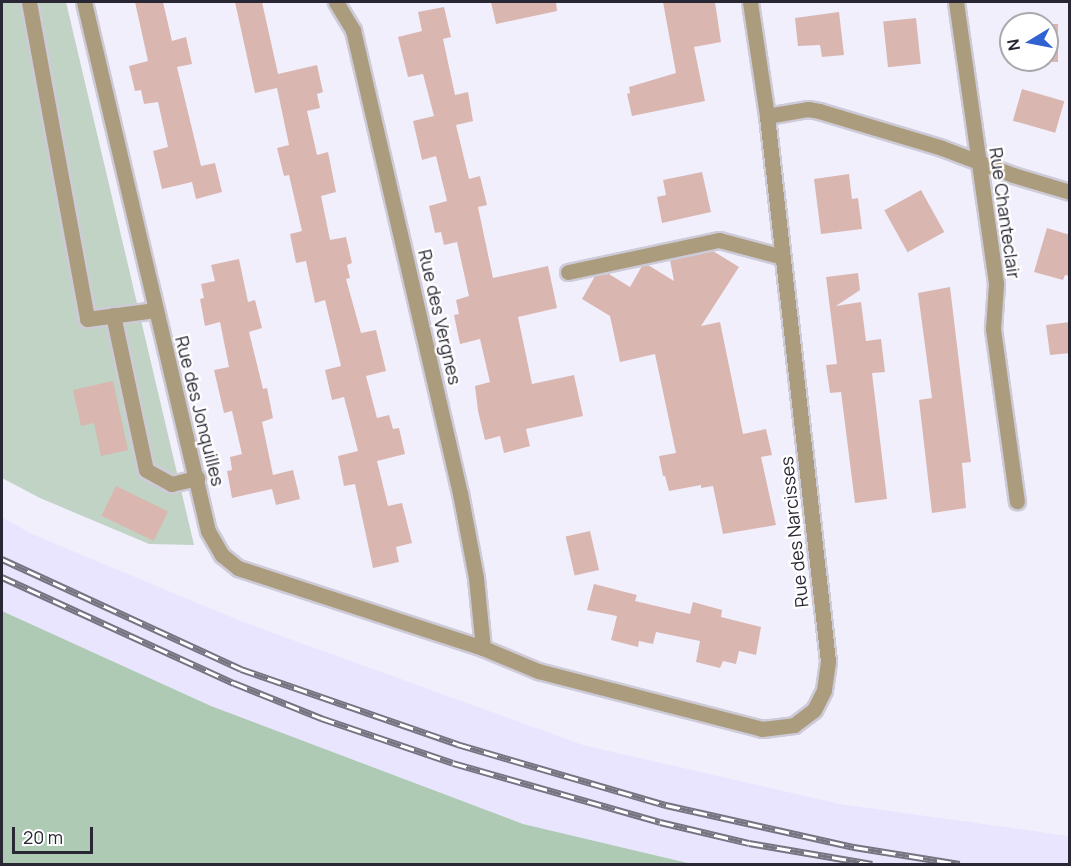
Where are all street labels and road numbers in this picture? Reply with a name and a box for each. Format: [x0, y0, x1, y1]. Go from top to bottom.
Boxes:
street label: Rue Chanteclair [985, 146, 1025, 280]
street label: Rue des Vergnes [414, 247, 466, 387]
street label: Rue des Jonquilles [171, 334, 229, 488]
street label: Rue des Narcisses [775, 455, 813, 609]

